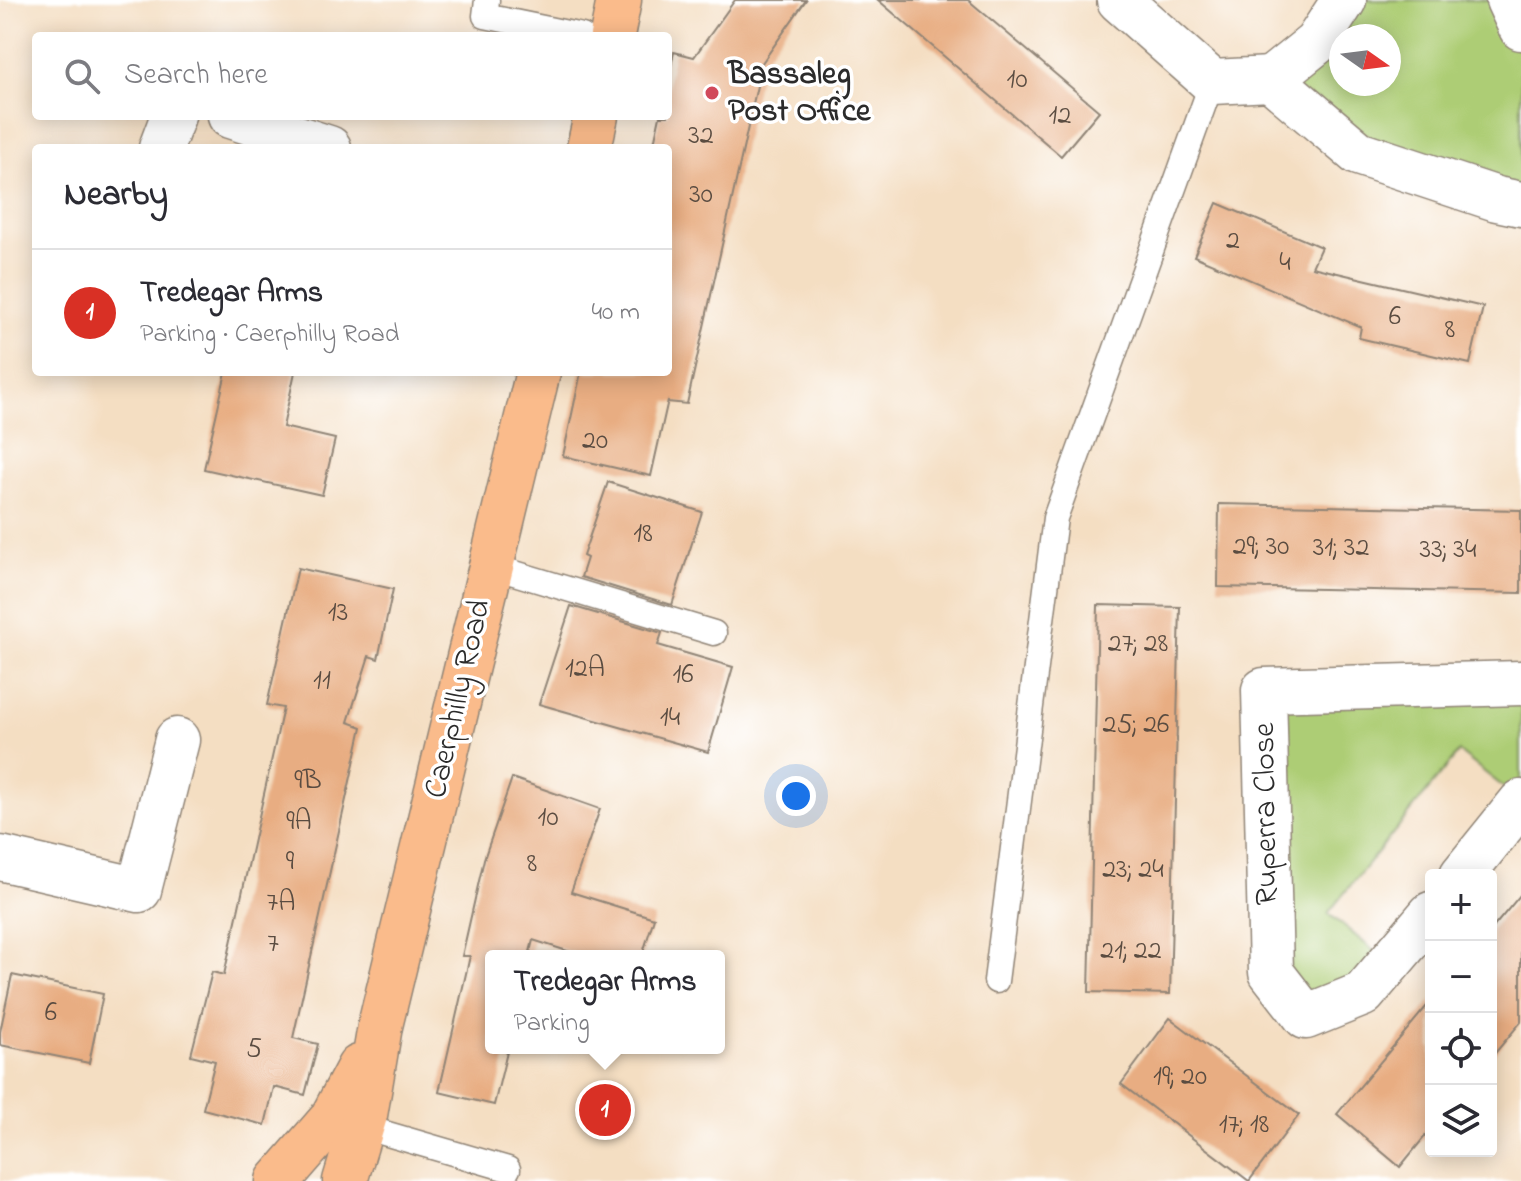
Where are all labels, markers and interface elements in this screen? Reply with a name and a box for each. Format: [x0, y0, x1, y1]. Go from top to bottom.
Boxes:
north arrow [1329, 24, 1401, 96]
search box [32, 32, 672, 120]
place label: Bassaleg Post Office [726, 52, 872, 136]
icon: search [60, 54, 104, 98]
text: Search here [124, 54, 268, 98]
house number: 10 [1006, 60, 1028, 101]
marker: Bassaleg Post Office [703, 84, 721, 102]
house number: 12 [1049, 96, 1071, 137]
house number: 32 [688, 116, 714, 157]
text: Nearby [64, 171, 168, 221]
house number: 30 [689, 175, 713, 216]
house number: 2 [1226, 221, 1240, 262]
house number: 4 [1279, 243, 1291, 284]
text: Tredegar Arms [140, 272, 323, 316]
text: 1 [86, 294, 94, 332]
text: 40 m [591, 294, 640, 332]
house number: 6 [1389, 297, 1401, 338]
house number: 8 [1445, 310, 1455, 351]
text: Parking · Caerphilly Road [140, 316, 399, 354]
house number: 20 [582, 421, 608, 462]
house number: 18 [633, 514, 653, 555]
house number: 29; 30 [1233, 527, 1289, 568]
house number: 31; 32 [1313, 528, 1369, 569]
house number: 33; 34 [1420, 530, 1477, 571]
house number: 13 [328, 593, 348, 634]
street label: Caerphilly Road [413, 595, 505, 803]
house number: 27; 28 [1108, 624, 1168, 665]
house number: 12A [565, 649, 605, 690]
house number: 16 [672, 655, 694, 696]
house number: 11 [313, 661, 331, 702]
house number: 14 [660, 698, 681, 739]
house number: 25; 26 [1103, 705, 1169, 746]
street label: Ruperra Close [1242, 721, 1292, 906]
house number: 9B [294, 761, 322, 802]
your location [776, 776, 816, 816]
house number: 10 [537, 798, 559, 839]
house number: 9A [286, 802, 312, 843]
house number: 9 [286, 842, 295, 883]
house number: 8 [527, 844, 537, 885]
house number: 23; 24 [1102, 850, 1164, 891]
map controls [1425, 869, 1497, 1157]
button: + [1425, 869, 1497, 941]
house number: 7A [267, 883, 295, 924]
house number: 7 [267, 924, 279, 965]
house number: 21; 22 [1100, 931, 1162, 972]
button: − [1425, 941, 1497, 1013]
popup [485, 950, 725, 1054]
text: Tredegar Arms [513, 961, 697, 1005]
house number: 6 [45, 993, 57, 1034]
text: Parking [513, 1005, 590, 1043]
button: locate [1425, 1013, 1497, 1085]
house number: 5 [246, 1029, 262, 1070]
house number: 19; 20 [1153, 1057, 1207, 1098]
pin: 1 [579, 1080, 631, 1140]
button: layers [1425, 1085, 1497, 1157]
house number: 17; 18 [1219, 1105, 1269, 1146]

